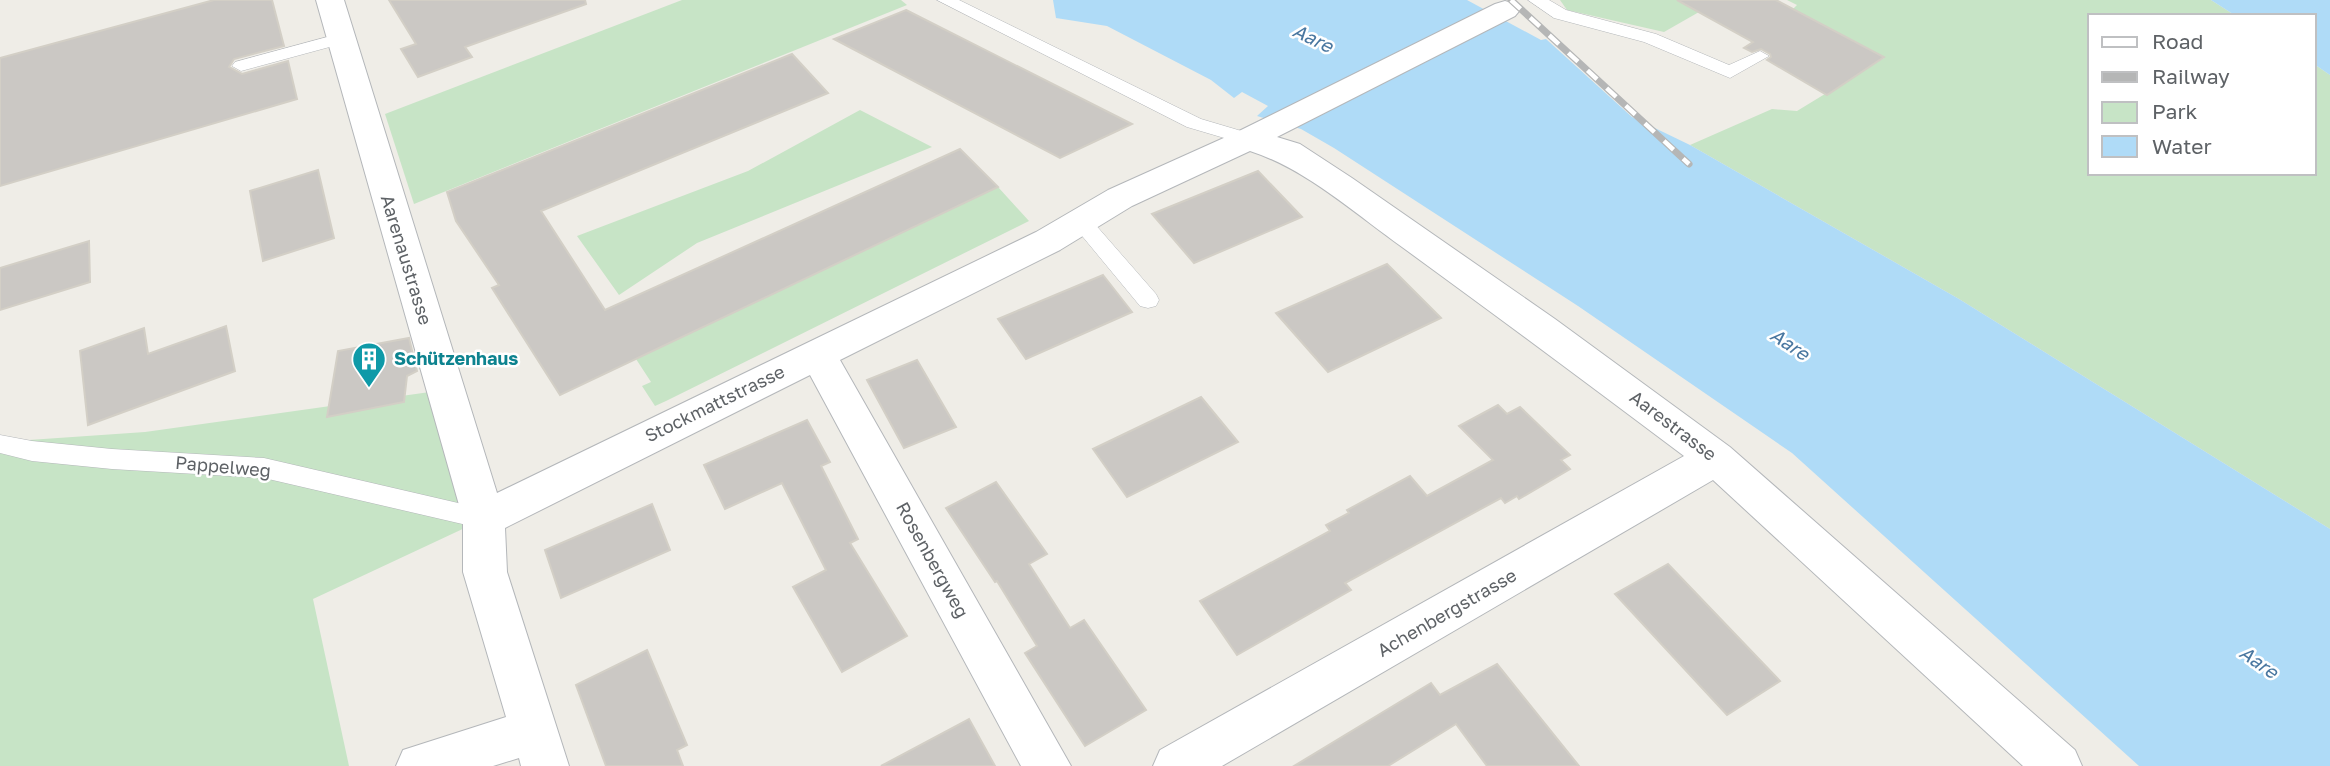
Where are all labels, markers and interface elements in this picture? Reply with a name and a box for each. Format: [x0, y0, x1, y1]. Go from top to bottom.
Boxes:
legend [2088, 14, 2316, 175]
water label: Aare [1289, 18, 1339, 58]
text: Road [2152, 28, 2203, 54]
text: Railway [2152, 63, 2230, 89]
text: Park [2152, 98, 2198, 124]
text: Water [2152, 133, 2212, 159]
street label: Aarenaustrasse [377, 192, 437, 327]
water label: Aare [1767, 322, 1816, 366]
building icon: Schützenhaus [350, 340, 388, 389]
place label: Schützenhaus [394, 347, 518, 369]
street label: Stockmattstrasse [641, 360, 788, 446]
street label: Aarestrasse [1626, 385, 1721, 465]
street label: Pappelweg [174, 451, 272, 481]
street label: Rosenbergweg [892, 498, 974, 621]
street label: Achenbergstrasse [1373, 563, 1520, 661]
water label: Aare [2236, 640, 2285, 684]

